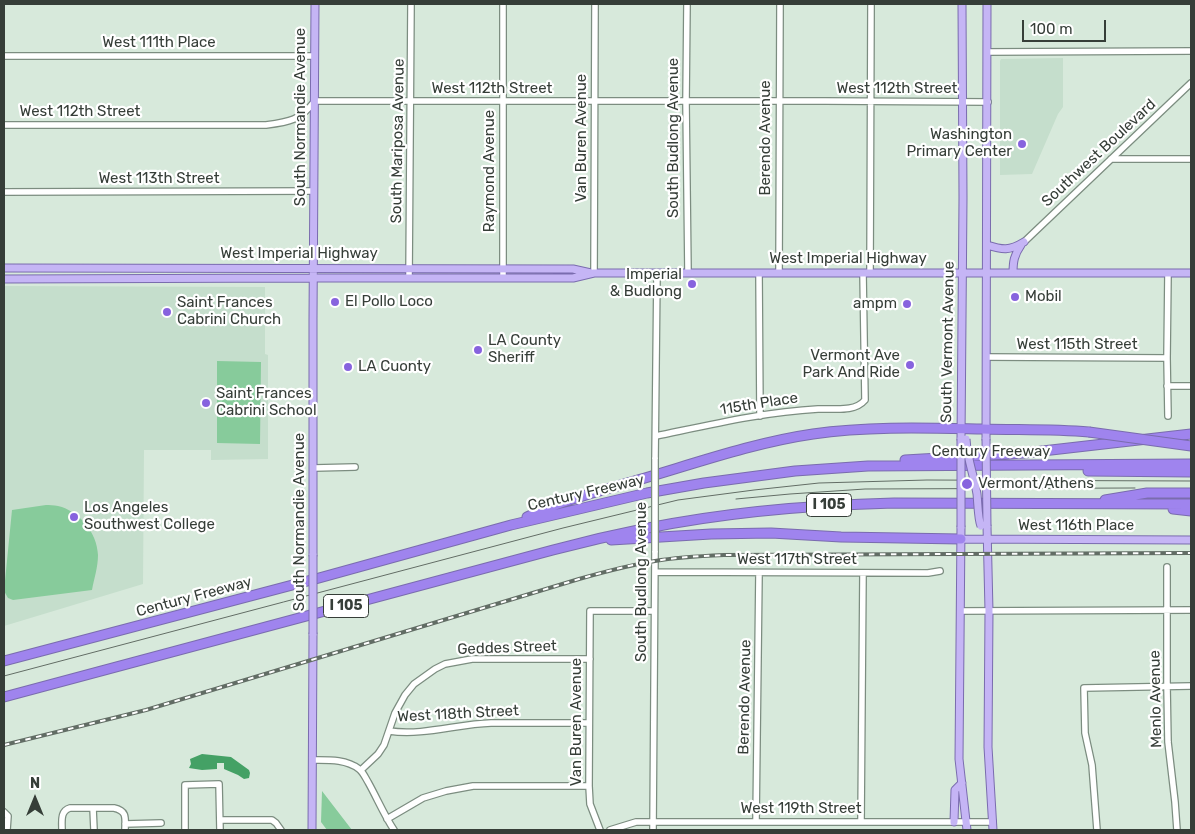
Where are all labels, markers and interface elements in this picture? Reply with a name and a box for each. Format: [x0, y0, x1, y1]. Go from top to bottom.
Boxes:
scale bar [1025, 10, 1109, 42]
text: 100 m [1030, 20, 1072, 38]
street label: South Normandie Avenue [292, 28, 310, 206]
street label: West 111th Place [102, 34, 216, 52]
street label: South Mariposa Avenue [388, 58, 408, 224]
street label: South Budlong Avenue [665, 58, 683, 218]
street label: Van Buren Avenue [573, 74, 591, 202]
street label: West 112th Street [432, 80, 552, 98]
street label: Berendo Avenue [757, 80, 775, 196]
street label: West 112th Street [837, 80, 957, 98]
street label: Southwest Boulevard [1038, 95, 1160, 211]
street label: West 112th Street [20, 103, 140, 121]
street label: Raymond Avenue [481, 110, 499, 232]
place label: Washington Primary Center [906, 126, 1012, 161]
marker: Washington Primary Center [1016, 138, 1028, 150]
street label: West 113th Street [98, 170, 220, 188]
street label: West Imperial Highway [220, 245, 378, 263]
street label: West Imperial Highway [769, 250, 927, 268]
street label: South Vermont Avenue [938, 261, 958, 423]
place label: Imperial & Budlong [610, 266, 682, 301]
marker: Imperial & Budlong [686, 278, 698, 290]
place label: Mobil [1025, 288, 1062, 306]
marker: Mobil [1009, 291, 1021, 303]
place label: El Pollo Loco [345, 293, 433, 311]
place label: Saint Frances Cabrini Church [177, 294, 281, 329]
place label: ampm [853, 295, 897, 313]
marker: El Pollo Loco [329, 296, 341, 308]
marker: ampm [901, 298, 913, 310]
marker: Saint Frances Cabrini Church [161, 306, 173, 318]
place label: LA County Sheriff [488, 332, 561, 367]
street label: West 115th Street [1016, 336, 1138, 354]
marker: LA County Sheriff [472, 344, 484, 356]
place label: Vermont Ave Park And Ride [803, 347, 900, 382]
place label: LA Cuonty [358, 358, 431, 376]
marker: Vermont Ave Park And Ride [904, 359, 916, 371]
marker: LA Cuonty [342, 361, 354, 373]
place label: Saint Frances Cabrini School [216, 385, 317, 420]
street label: 115th Place [719, 389, 799, 419]
marker: Saint Frances Cabrini School [200, 397, 212, 409]
street label: South Normandie Avenue [291, 433, 309, 611]
street label: Century Freeway [932, 443, 1050, 461]
street label: Century Freeway [526, 471, 646, 515]
place label: Vermont/Athens [978, 475, 1094, 493]
marker: Vermont/Athens [960, 477, 974, 491]
road number: I 105 [806, 494, 852, 516]
place label: Los Angeles Southwest College [84, 499, 215, 534]
street label: South Budlong Avenue [633, 502, 651, 662]
marker: Los Angeles Southwest College [68, 511, 80, 523]
street label: West 116th Place [1018, 517, 1134, 535]
street label: West 117th Street [737, 551, 857, 569]
street label: Century Freeway [134, 573, 254, 621]
road number: I 105 [324, 594, 368, 618]
street label: Geddes Street [457, 637, 557, 659]
street label: Berendo Avenue [735, 639, 755, 755]
street label: Menlo Avenue [1146, 650, 1166, 748]
street label: Van Buren Avenue [568, 658, 586, 786]
street label: West 118th Street [397, 702, 519, 726]
north arrow [10, 774, 60, 824]
text: N [30, 775, 40, 792]
street label: West 119th Street [740, 800, 862, 818]

